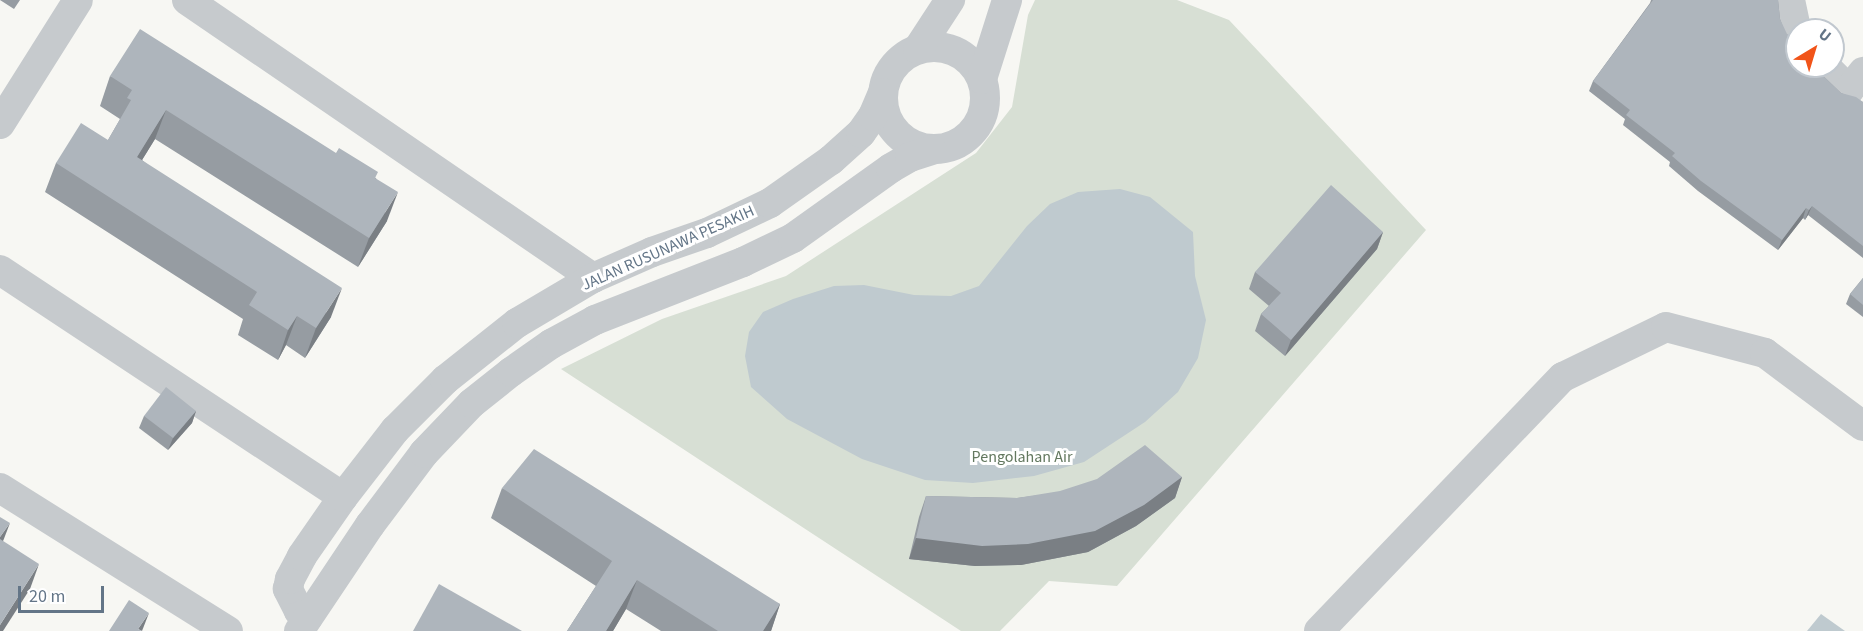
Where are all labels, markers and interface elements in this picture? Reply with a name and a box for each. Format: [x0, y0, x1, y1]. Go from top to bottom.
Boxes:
north arrow [1785, 18, 1845, 78]
text: U [1814, 23, 1836, 47]
street label: JALAN RUSUNAWA PESAKIH [579, 201, 757, 295]
park label: Pengolahan Air [972, 447, 1072, 467]
scale bar [21, 574, 106, 612]
text: 20 m [29, 584, 65, 609]

